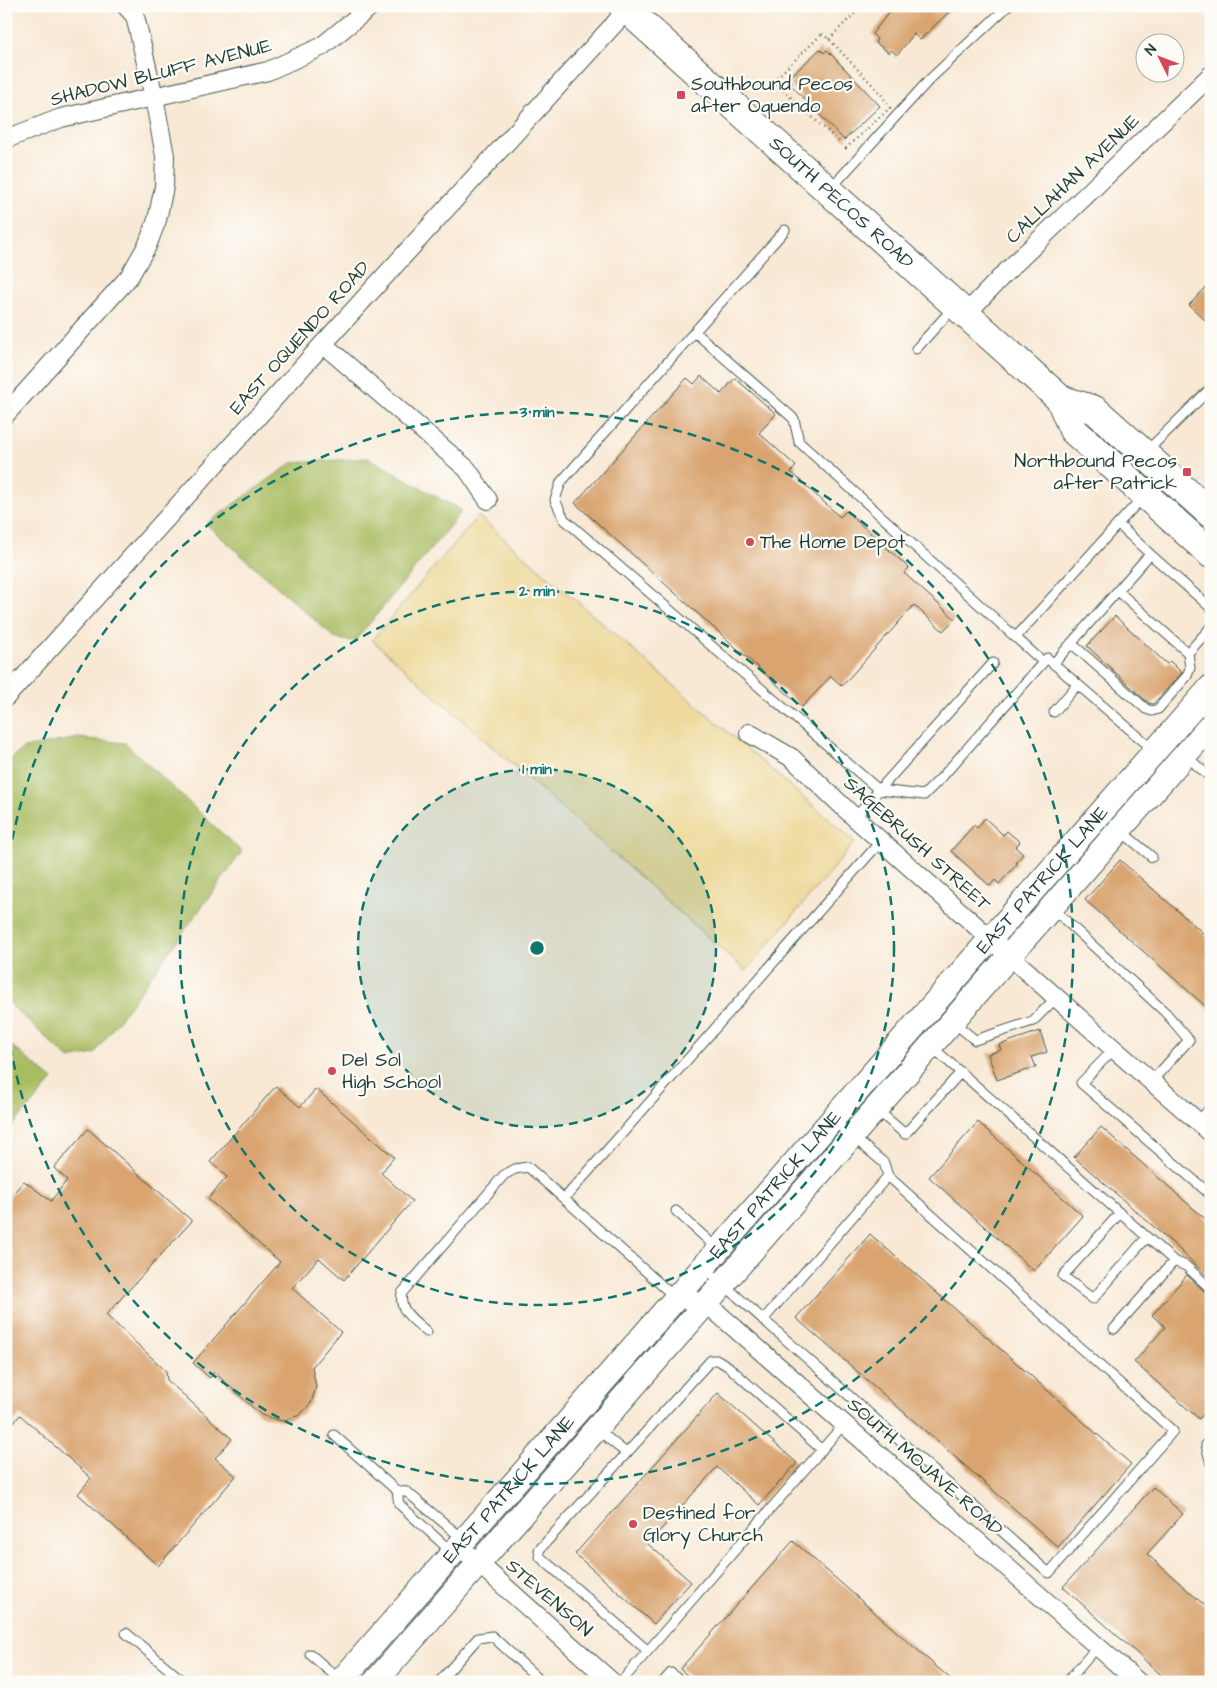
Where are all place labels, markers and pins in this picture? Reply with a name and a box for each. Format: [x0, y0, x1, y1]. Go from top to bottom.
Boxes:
place label: Southbound Pecos after Oquendo [691, 71, 853, 120]
marker: Southbound Pecos after Oquendo [675, 89, 687, 101]
place label: Northbound Pecos after Patrick [1014, 448, 1177, 497]
marker: Northbound Pecos after Patrick [1181, 466, 1193, 478]
place label: The Home Depot [760, 529, 906, 556]
marker: The Home Depot [744, 536, 756, 548]
centre of rings [528, 939, 546, 957]
place label: Del Sol High School [342, 1047, 441, 1097]
marker: Del Sol High School [326, 1065, 338, 1077]
place label: Destined for Glory Church [643, 1500, 763, 1550]
marker: Destined for Glory Church [627, 1518, 639, 1530]

